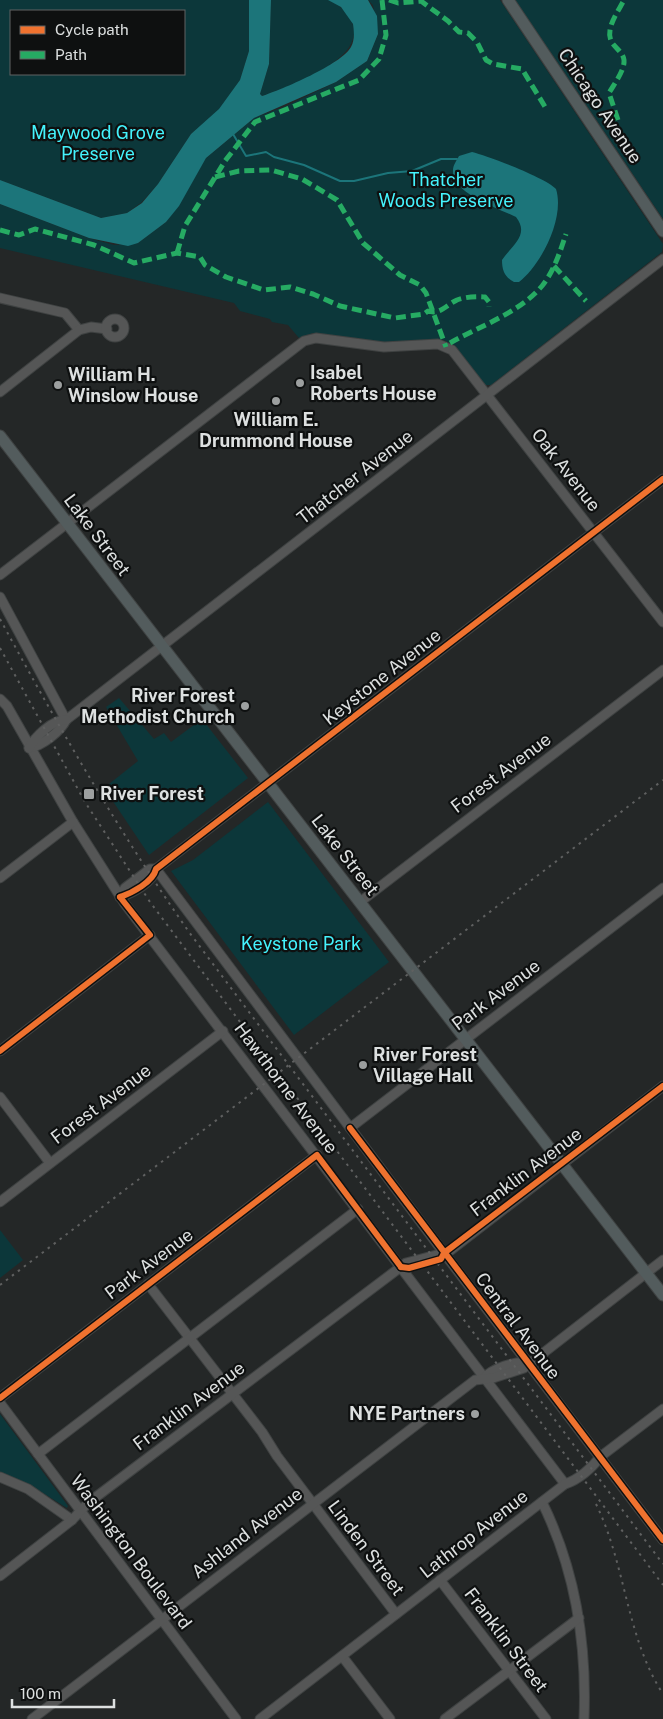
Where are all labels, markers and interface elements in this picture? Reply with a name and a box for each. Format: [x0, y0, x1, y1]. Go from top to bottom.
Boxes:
legend [10, 10, 185, 75]
text: Cycle path [55, 21, 129, 38]
street label: Chicago Avenue [554, 44, 647, 167]
text: Path [55, 46, 87, 63]
park label: Maywood Grove Preserve [31, 122, 165, 164]
park label: Thatcher Woods Preserve [378, 169, 514, 211]
place label: Isabel Roberts House [310, 362, 437, 404]
place label: William H. Winslow House [68, 364, 198, 406]
marker: Isabel Roberts House [294, 377, 306, 389]
marker: William H. Winslow House [52, 379, 64, 391]
marker: William E. Drummond House [270, 395, 282, 407]
place label: William E. Drummond House [199, 409, 353, 451]
street label: Oak Avenue [528, 424, 605, 515]
street label: Thatcher Avenue [293, 425, 417, 528]
street label: Lake Street [60, 490, 135, 580]
street label: Keystone Avenue [319, 624, 445, 729]
place label: River Forest Methodist Church [81, 685, 235, 727]
marker: River Forest Methodist Church [239, 700, 251, 712]
street label: Forest Avenue [447, 728, 555, 817]
place label: River Forest [100, 783, 204, 804]
marker: River Forest [82, 787, 96, 801]
street label: Lake Street [307, 810, 383, 899]
park label: Keystone Park [241, 933, 361, 954]
street label: Park Avenue [448, 955, 544, 1034]
street label: Hawthorne Avenue [230, 1018, 343, 1157]
place label: River Forest Village Hall [373, 1044, 477, 1086]
street label: Forest Avenue [47, 1059, 155, 1148]
marker: River Forest Village Hall [357, 1059, 369, 1071]
street label: Franklin Avenue [466, 1123, 586, 1220]
street label: Park Avenue [101, 1224, 197, 1303]
street label: Central Avenue [472, 1268, 565, 1383]
street label: Franklin Avenue [129, 1357, 249, 1454]
place label: NYE Partners [349, 1403, 465, 1424]
marker: NYE Partners [469, 1408, 481, 1420]
street label: Washington Boulevard [66, 1470, 196, 1633]
street label: Ashland Avenue [187, 1483, 306, 1582]
street label: Lathrop Avenue [416, 1485, 532, 1582]
street label: Linden Street [324, 1496, 409, 1599]
street label: Franklin Street [460, 1583, 552, 1696]
scale bar [12, 1676, 115, 1708]
text: 100 m [20, 1685, 61, 1702]

